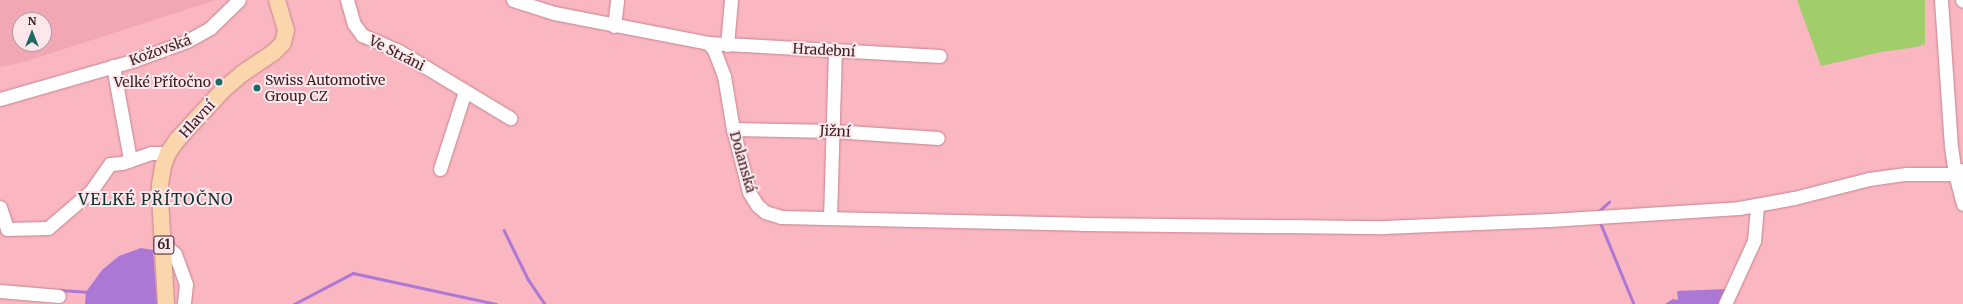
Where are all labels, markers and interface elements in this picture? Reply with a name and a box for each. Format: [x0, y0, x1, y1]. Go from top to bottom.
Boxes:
north arrow [12, 12, 52, 52]
text: N [28, 14, 36, 28]
street label: Kožovská [127, 31, 193, 69]
street label: Ve Stráni [366, 32, 428, 74]
street label: Hradební [792, 40, 856, 60]
place label: Swiss Automotive Group CZ [265, 72, 385, 104]
place label: Velké Přítočno [114, 74, 211, 90]
marker: Velké Přítočno [214, 77, 224, 87]
marker: Swiss Automotive Group CZ [252, 83, 262, 93]
street label: Hlavní [176, 97, 218, 141]
street label: Jižní [819, 122, 851, 140]
street label: Dolanská [726, 129, 760, 195]
district label: VELKÉ PŘÍTOČNO [78, 189, 234, 209]
road number: 61 [153, 234, 175, 256]

